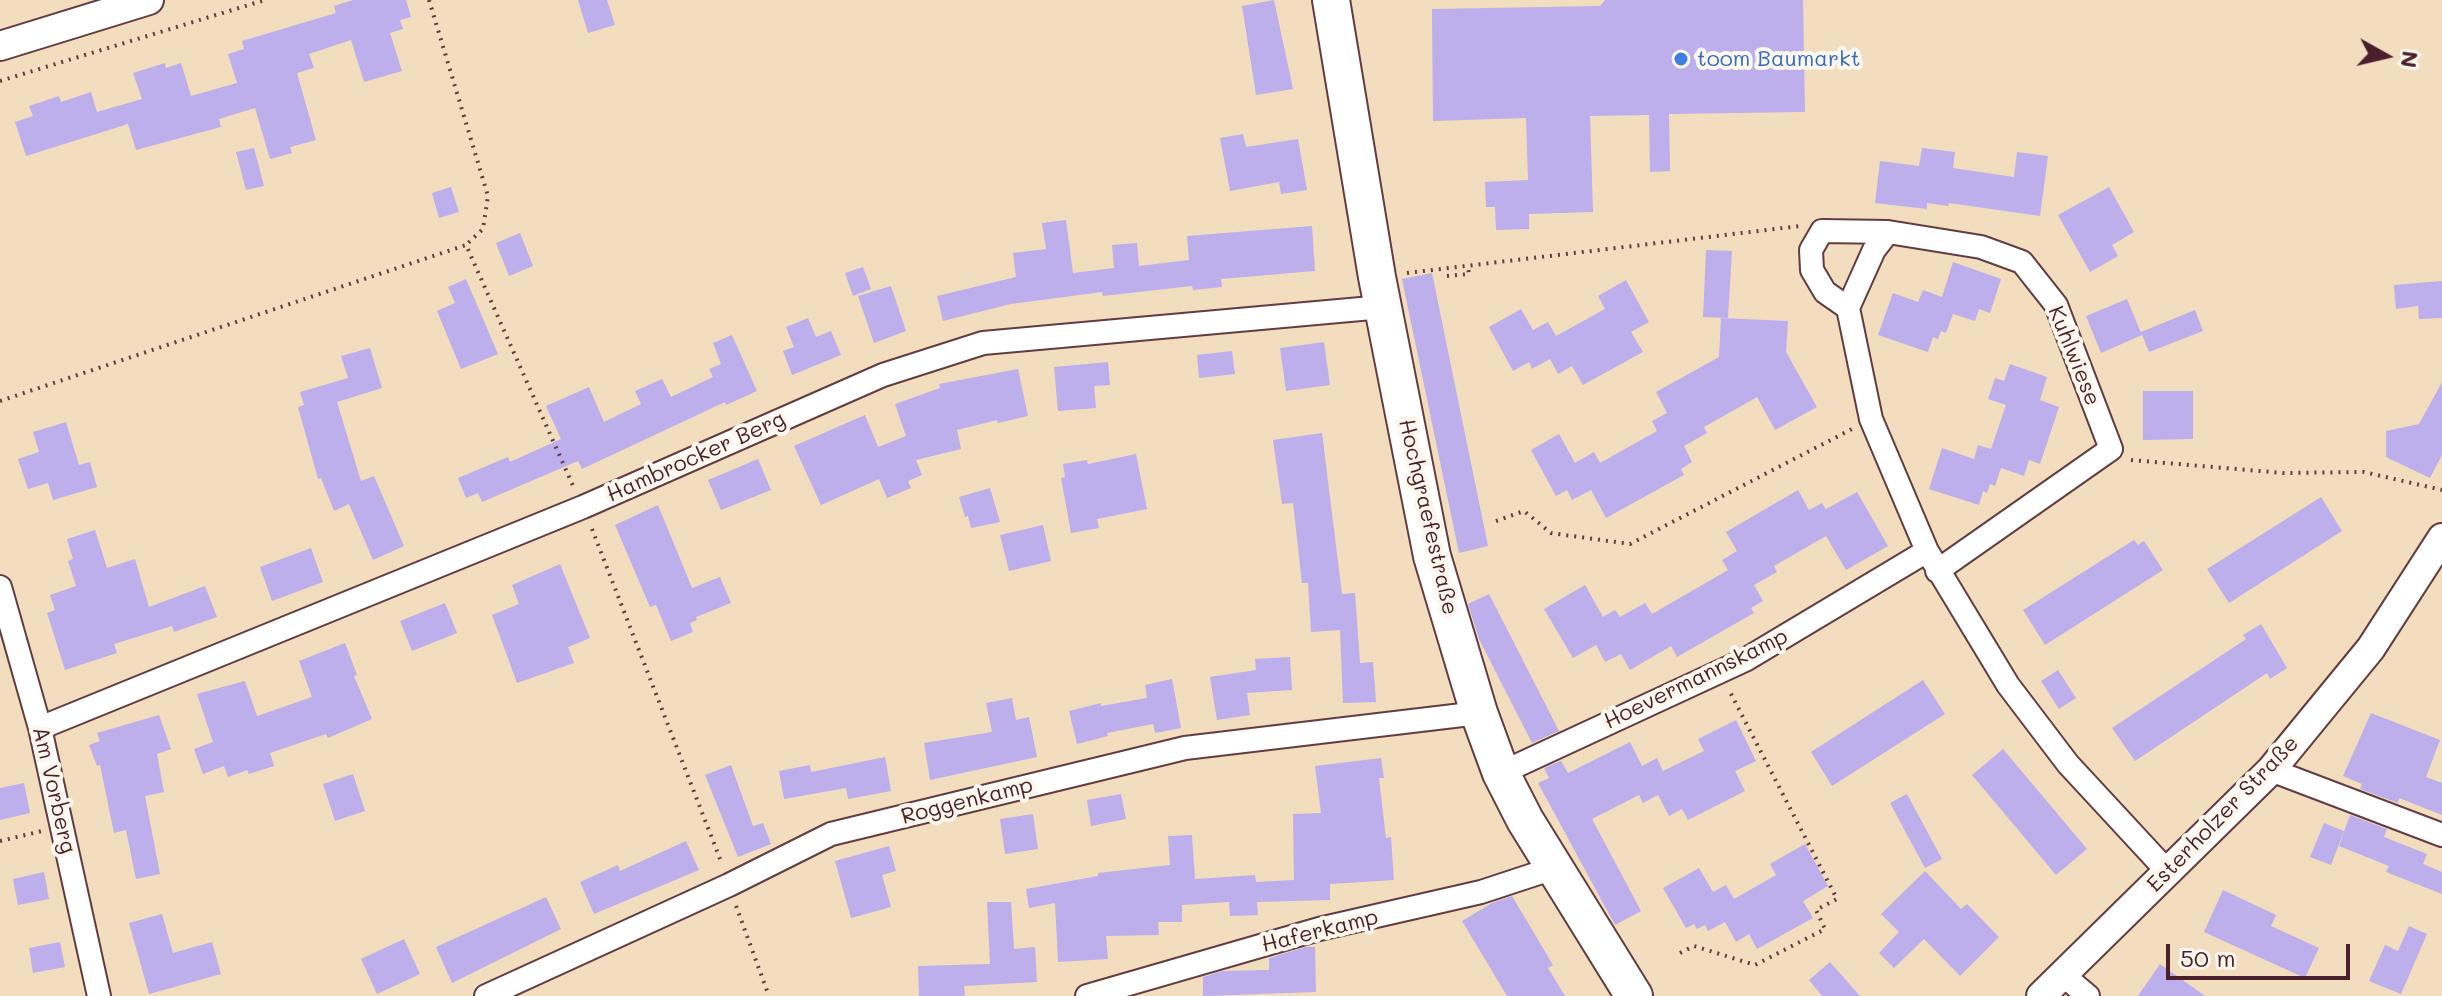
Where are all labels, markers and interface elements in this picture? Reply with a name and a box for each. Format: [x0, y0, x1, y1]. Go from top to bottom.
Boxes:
north arrow [2346, 16, 2426, 96]
place label: toom Baumarkt [1697, 46, 1860, 72]
text: N [2395, 49, 2426, 70]
marker: toom Baumarkt [1672, 50, 1690, 68]
street label: Kuhlwiese [2042, 302, 2106, 410]
street label: Hambrocker Berg [603, 406, 789, 508]
street label: Hochgraefestraße [1393, 417, 1463, 617]
street label: Hoevermannskamp [1600, 623, 1792, 735]
street label: Am Vorberg [27, 724, 81, 856]
street label: Esterholzer Straße [2142, 730, 2304, 898]
street label: Roggenkamp [898, 772, 1036, 830]
street label: Haferkamp [1259, 904, 1381, 958]
scale bar [2170, 928, 2354, 978]
text: 50 m [2180, 942, 2236, 973]

